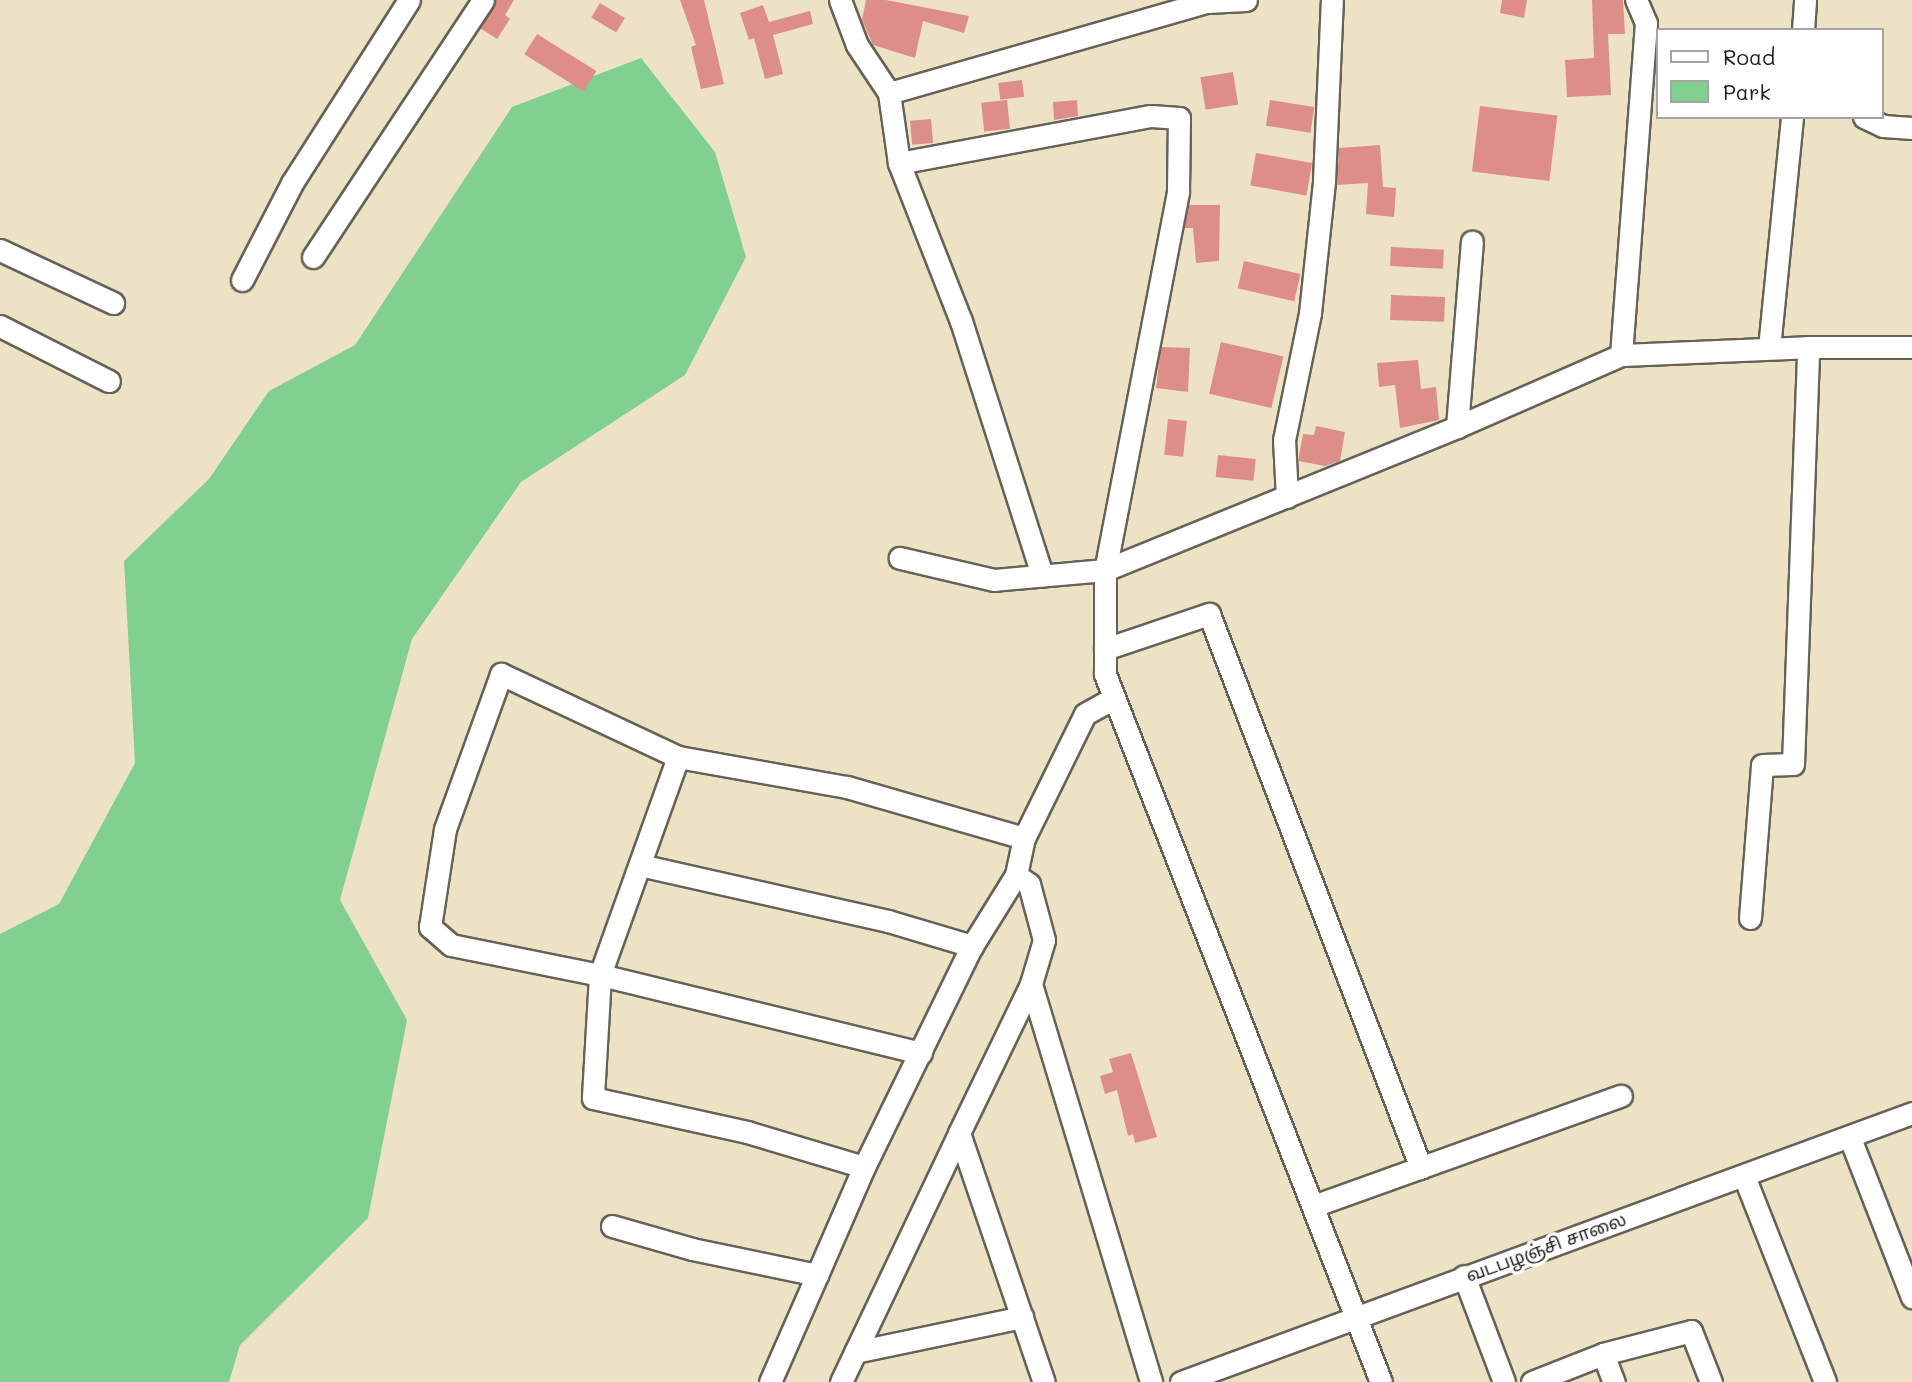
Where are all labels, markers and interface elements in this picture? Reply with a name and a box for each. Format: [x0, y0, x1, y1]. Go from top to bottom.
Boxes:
legend [1657, 28, 1884, 119]
text: Road [1723, 43, 1775, 70]
text: Park [1723, 78, 1771, 105]
street label: வடபழஞ்சி சாலை [1463, 1208, 1629, 1286]

